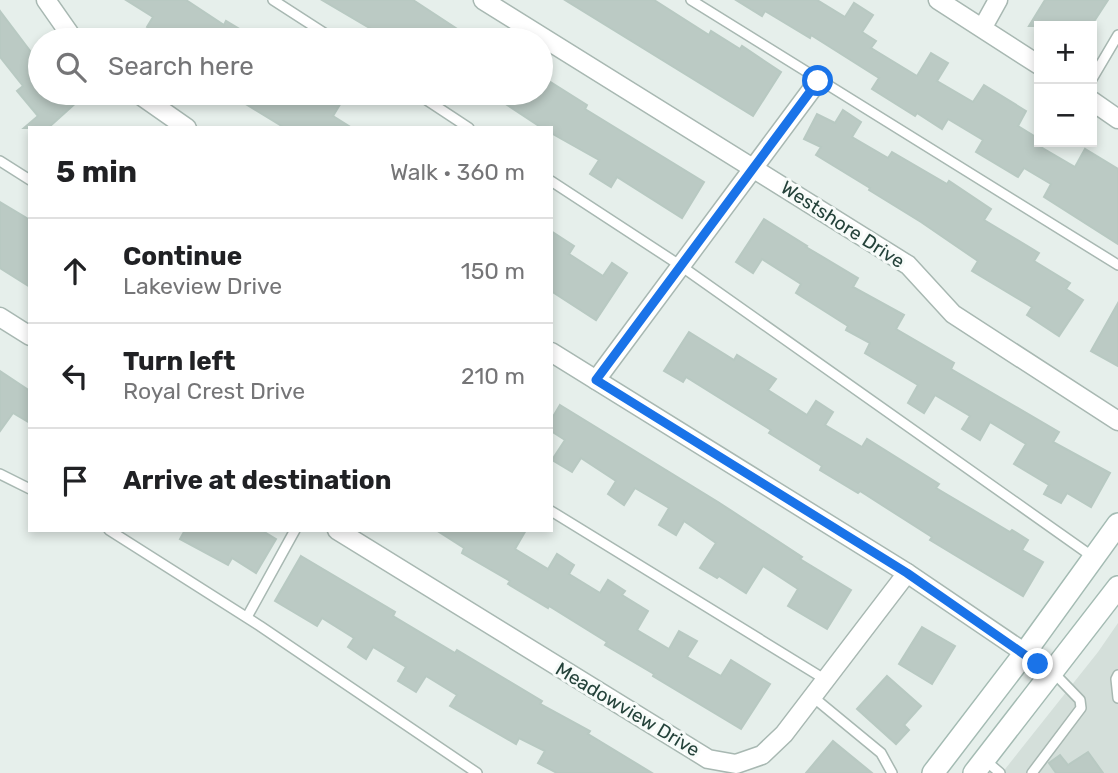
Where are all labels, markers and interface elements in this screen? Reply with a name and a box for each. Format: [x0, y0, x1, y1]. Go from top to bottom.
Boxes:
map controls [1034, 21, 1097, 147]
button: + [1034, 21, 1097, 84]
search box [28, 28, 553, 105]
icon: search [52, 48, 90, 86]
text: Search here [108, 51, 254, 82]
route start [802, 65, 833, 96]
button: − [1034, 84, 1097, 147]
text: 5 min [56, 154, 137, 190]
text: Walk · 360 m [390, 158, 525, 186]
street label: Westshore Drive [777, 176, 909, 273]
text: Continue [123, 241, 242, 272]
icon: ahead [56, 252, 94, 290]
text: 150 m [461, 257, 525, 285]
text: Lakeview Drive [123, 272, 282, 300]
text: Turn left [123, 346, 235, 377]
icon: left [56, 357, 94, 395]
text: 210 m [461, 362, 525, 390]
text: Royal Crest Drive [123, 377, 305, 405]
icon: arrive [56, 462, 94, 500]
text: Arrive at destination [123, 465, 391, 496]
route end [1022, 648, 1053, 679]
street label: Meadowview Drive [551, 657, 704, 762]

